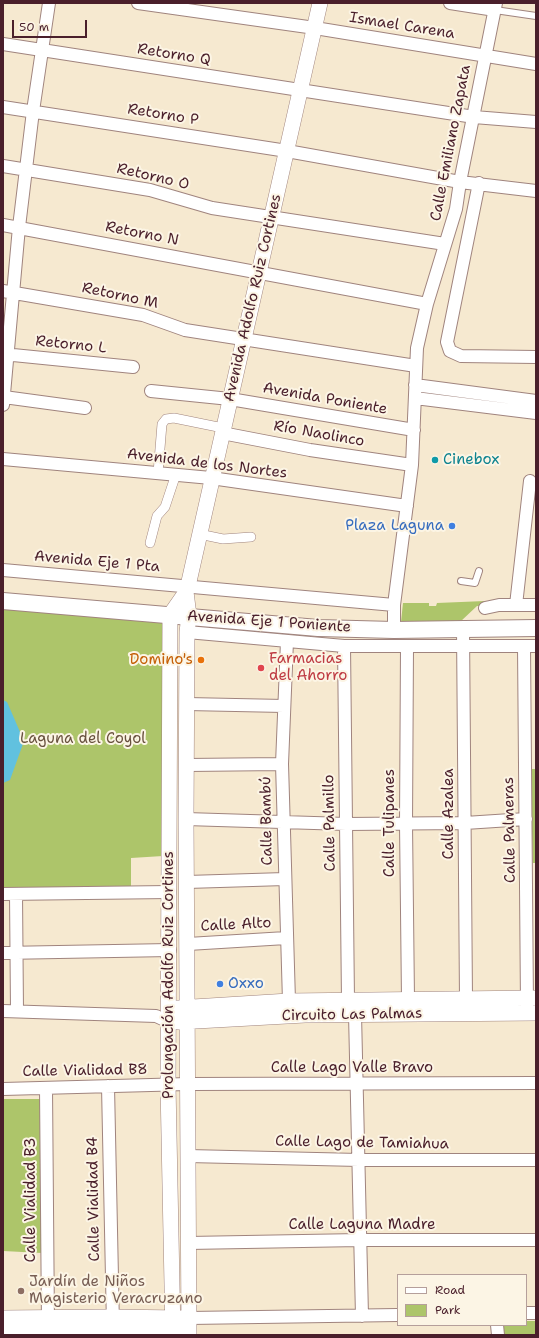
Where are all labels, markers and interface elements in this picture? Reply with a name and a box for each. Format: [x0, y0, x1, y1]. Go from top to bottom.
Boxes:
street label: Ismael Carena [348, 9, 456, 43]
scale bar [14, 12, 89, 38]
text: 50 m [19, 19, 49, 35]
street label: Retorno Q [136, 40, 212, 70]
street label: Calle Emiliano Zapata [427, 63, 475, 223]
street label: Retorno P [126, 100, 200, 130]
street label: Retorno O [115, 160, 191, 194]
street label: Avenida Adolfo Ruiz Cortines [220, 192, 286, 404]
street label: Retorno N [104, 218, 180, 250]
street label: Retorno M [80, 279, 160, 313]
street label: Retorno L [35, 332, 107, 358]
street label: Avenida Poniente [261, 379, 389, 419]
street label: Río Naolinco [272, 417, 366, 451]
street label: Avenida de los Nortes [126, 445, 288, 483]
place label: Cinebox [443, 451, 499, 469]
marker: Cinebox [430, 455, 440, 465]
place label: Plaza Laguna [345, 517, 444, 535]
marker: Plaza Laguna [447, 521, 457, 531]
street label: Avenida Eje 1 Pta [33, 548, 161, 576]
street label: Avenida Eje 1 Poniente [186, 607, 352, 637]
place label: Farmacias del Ahorro [269, 650, 347, 685]
place label: Domino's [130, 651, 193, 669]
marker: Domino's [196, 655, 206, 665]
marker: Farmacias del Ahorro [256, 663, 266, 673]
park label: Laguna del Coyol [20, 730, 146, 748]
street label: Calle Azalea [440, 768, 458, 860]
street label: Calle Tulipanes [381, 769, 399, 877]
street label: Calle Palmillo [320, 774, 340, 872]
street label: Calle Bambú [257, 776, 277, 866]
street label: Calle Palmeras [500, 777, 520, 883]
street label: Prolongación Adolfo Ruiz Cortines [160, 851, 178, 1099]
street label: Calle Alto [200, 914, 272, 936]
place label: Oxxo [228, 975, 264, 993]
marker: Oxxo [215, 979, 225, 989]
street label: Circuito Las Palmas [282, 1005, 422, 1025]
street label: Calle Lago Valle Bravo [271, 1059, 433, 1077]
street label: Calle Vialidad B8 [22, 1061, 148, 1081]
street label: Calle Lago de Tamiahua [275, 1132, 449, 1154]
street label: Calle Vialidad B4 [84, 1136, 104, 1262]
street label: Calle Vialidad B3 [22, 1138, 40, 1262]
street label: Calle Laguna Madre [289, 1216, 435, 1234]
place label: Jardín de Niños Magisterio Veracruzano [29, 1273, 203, 1308]
legend [397, 1274, 527, 1326]
text: Road [435, 1282, 465, 1298]
marker: Jardín de Niños Magisterio Veracruzano [16, 1286, 26, 1296]
text: Park [435, 1302, 461, 1318]

